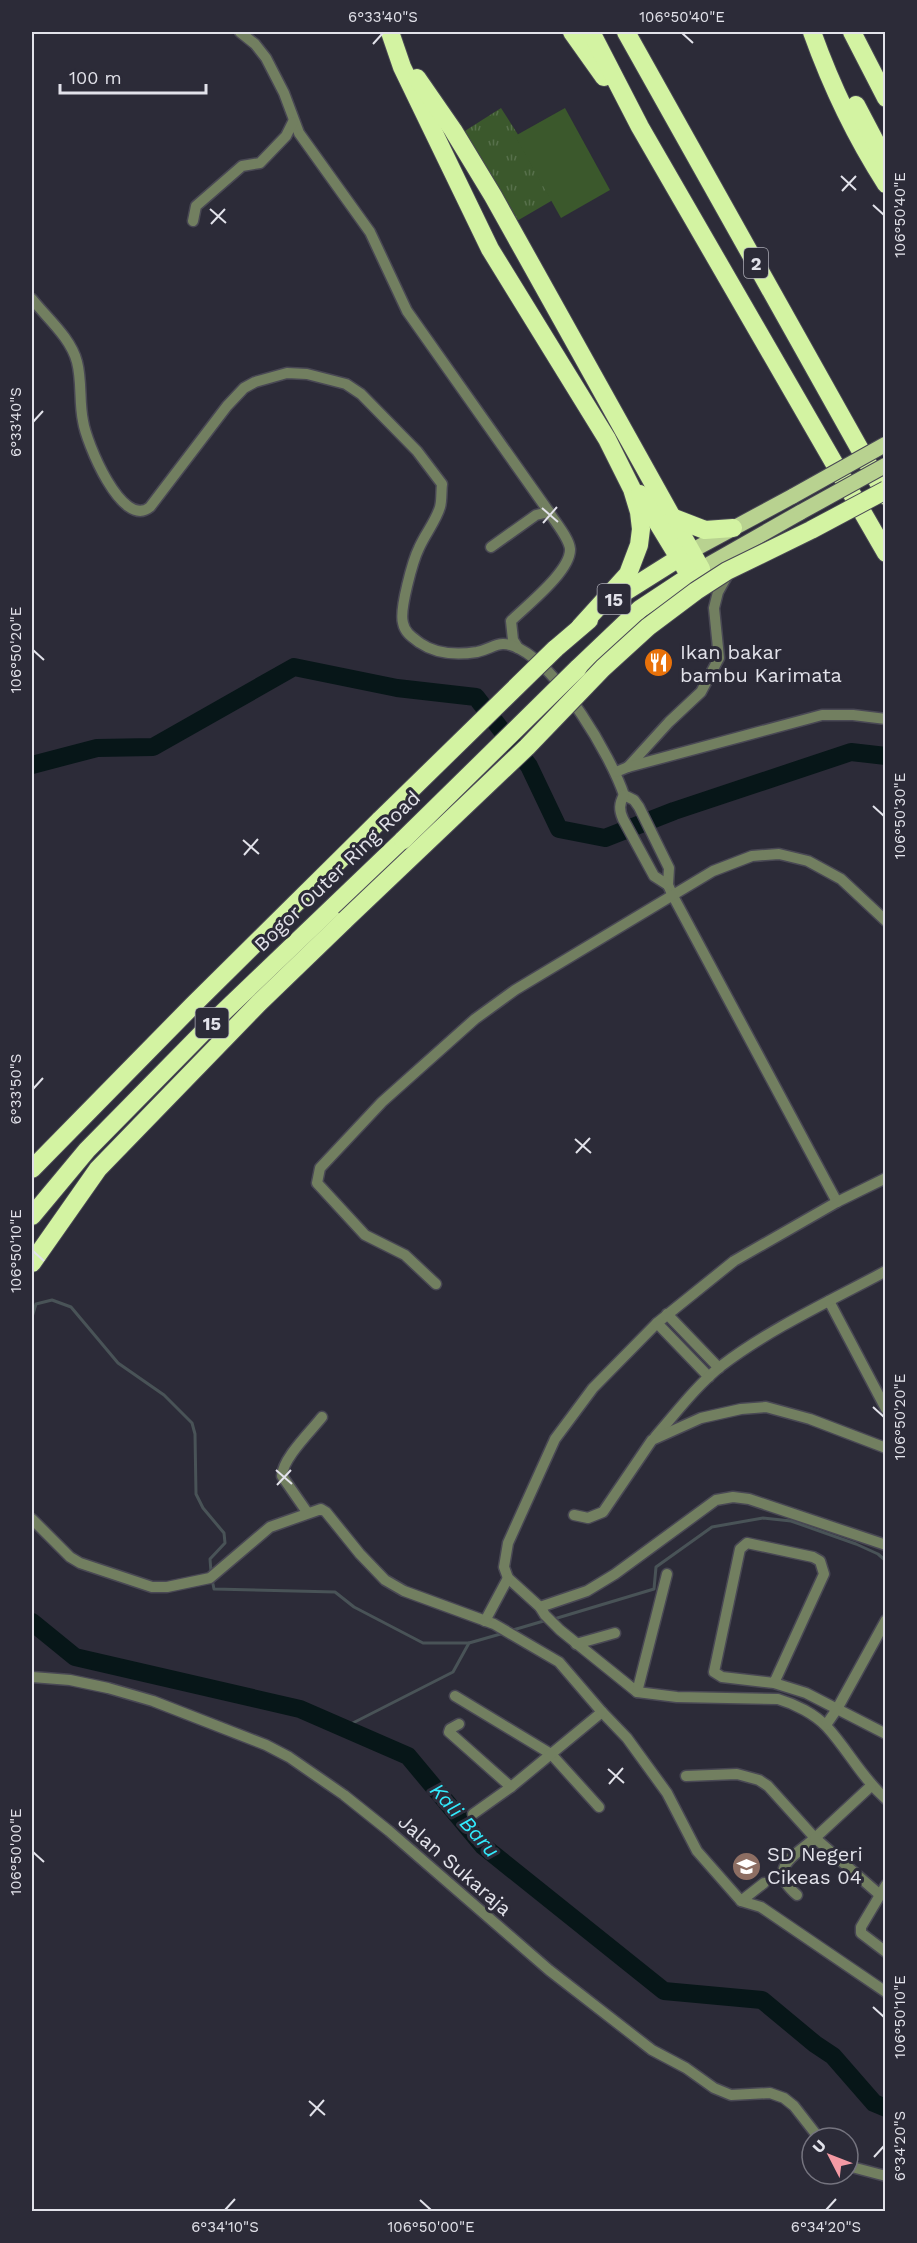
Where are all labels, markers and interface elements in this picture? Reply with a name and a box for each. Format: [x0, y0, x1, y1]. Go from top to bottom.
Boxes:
text: 6°33'40"S [348, 8, 418, 26]
text: 106°50'40"E [639, 8, 725, 26]
scale bar [60, 57, 206, 95]
text: 100 m [69, 67, 122, 88]
text: 106°50'40"E [891, 172, 909, 258]
road number: 2 [744, 248, 768, 278]
text: 6°33'40"S [7, 387, 25, 457]
road number: 15 [598, 584, 630, 614]
text: 106°50'20"E [7, 607, 25, 693]
place label: Ikan bakar bambu Karimata [680, 640, 842, 687]
restaurant icon: Ikan bakar bambu Karimata [643, 647, 675, 679]
text: 106°50'30"E [891, 773, 909, 859]
street label: Bogor Outer Ring Road [249, 786, 425, 956]
road number: 15 [196, 1008, 228, 1038]
text: 6°33'50"S [7, 1054, 25, 1124]
text: 106°50'10"E [7, 1209, 25, 1293]
text: 106°50'20"E [891, 1374, 909, 1460]
water label: Kali Baru [425, 1778, 505, 1862]
text: 106°50'00"E [7, 1808, 25, 1896]
street label: Jalan Sukaraja [393, 1809, 517, 1921]
place label: SD Negeri Cikeas 04 [767, 1842, 863, 1889]
school or university icon: SD Negeri Cikeas 04 [730, 1850, 762, 1882]
text: 106°50'10"E [891, 1975, 909, 2059]
text: 6°34'20"S [891, 2111, 909, 2181]
north arrow [800, 2126, 860, 2186]
text: U [808, 2136, 830, 2157]
text: 6°34'10"S [191, 2218, 259, 2236]
text: 106°50'00"E [387, 2218, 475, 2236]
text: 6°34'20"S [791, 2218, 861, 2236]

